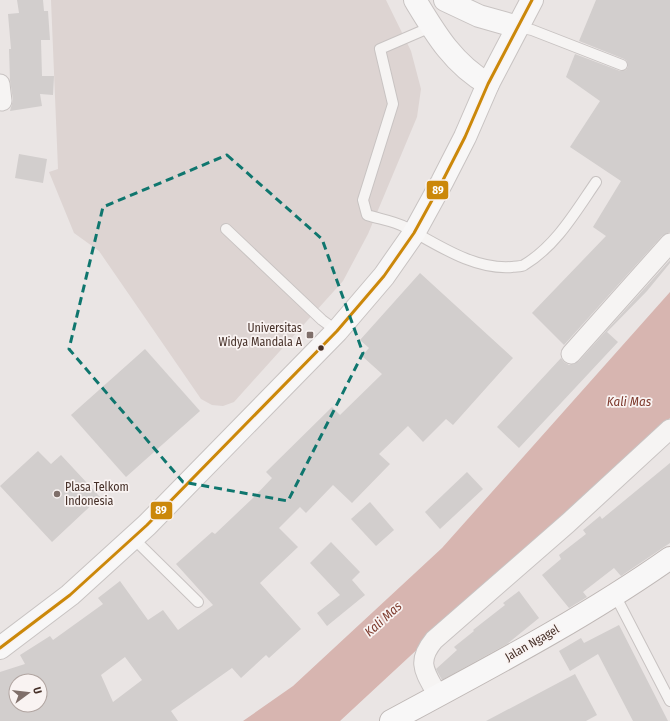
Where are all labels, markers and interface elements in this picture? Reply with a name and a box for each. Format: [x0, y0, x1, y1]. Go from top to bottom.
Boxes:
line badge: 89 [426, 180, 449, 200]
text: 89 [432, 184, 444, 197]
place label: Universitas Widya Mandala A [219, 321, 303, 349]
marker: Universitas Widya Mandala A [305, 330, 315, 340]
unlabelled marker [316, 343, 326, 353]
water label: Kali Mas [607, 394, 652, 409]
place label: Plasa Telkom Indonesia [65, 480, 129, 508]
marker: Plasa Telkom Indonesia [52, 489, 62, 499]
line badge: 89 [150, 501, 173, 520]
text: 89 [155, 504, 167, 517]
water label: Kali Mas [361, 598, 405, 639]
street label: Jalan Ngagel [502, 622, 562, 664]
north arrow [8, 673, 48, 713]
text: U [30, 686, 44, 695]

